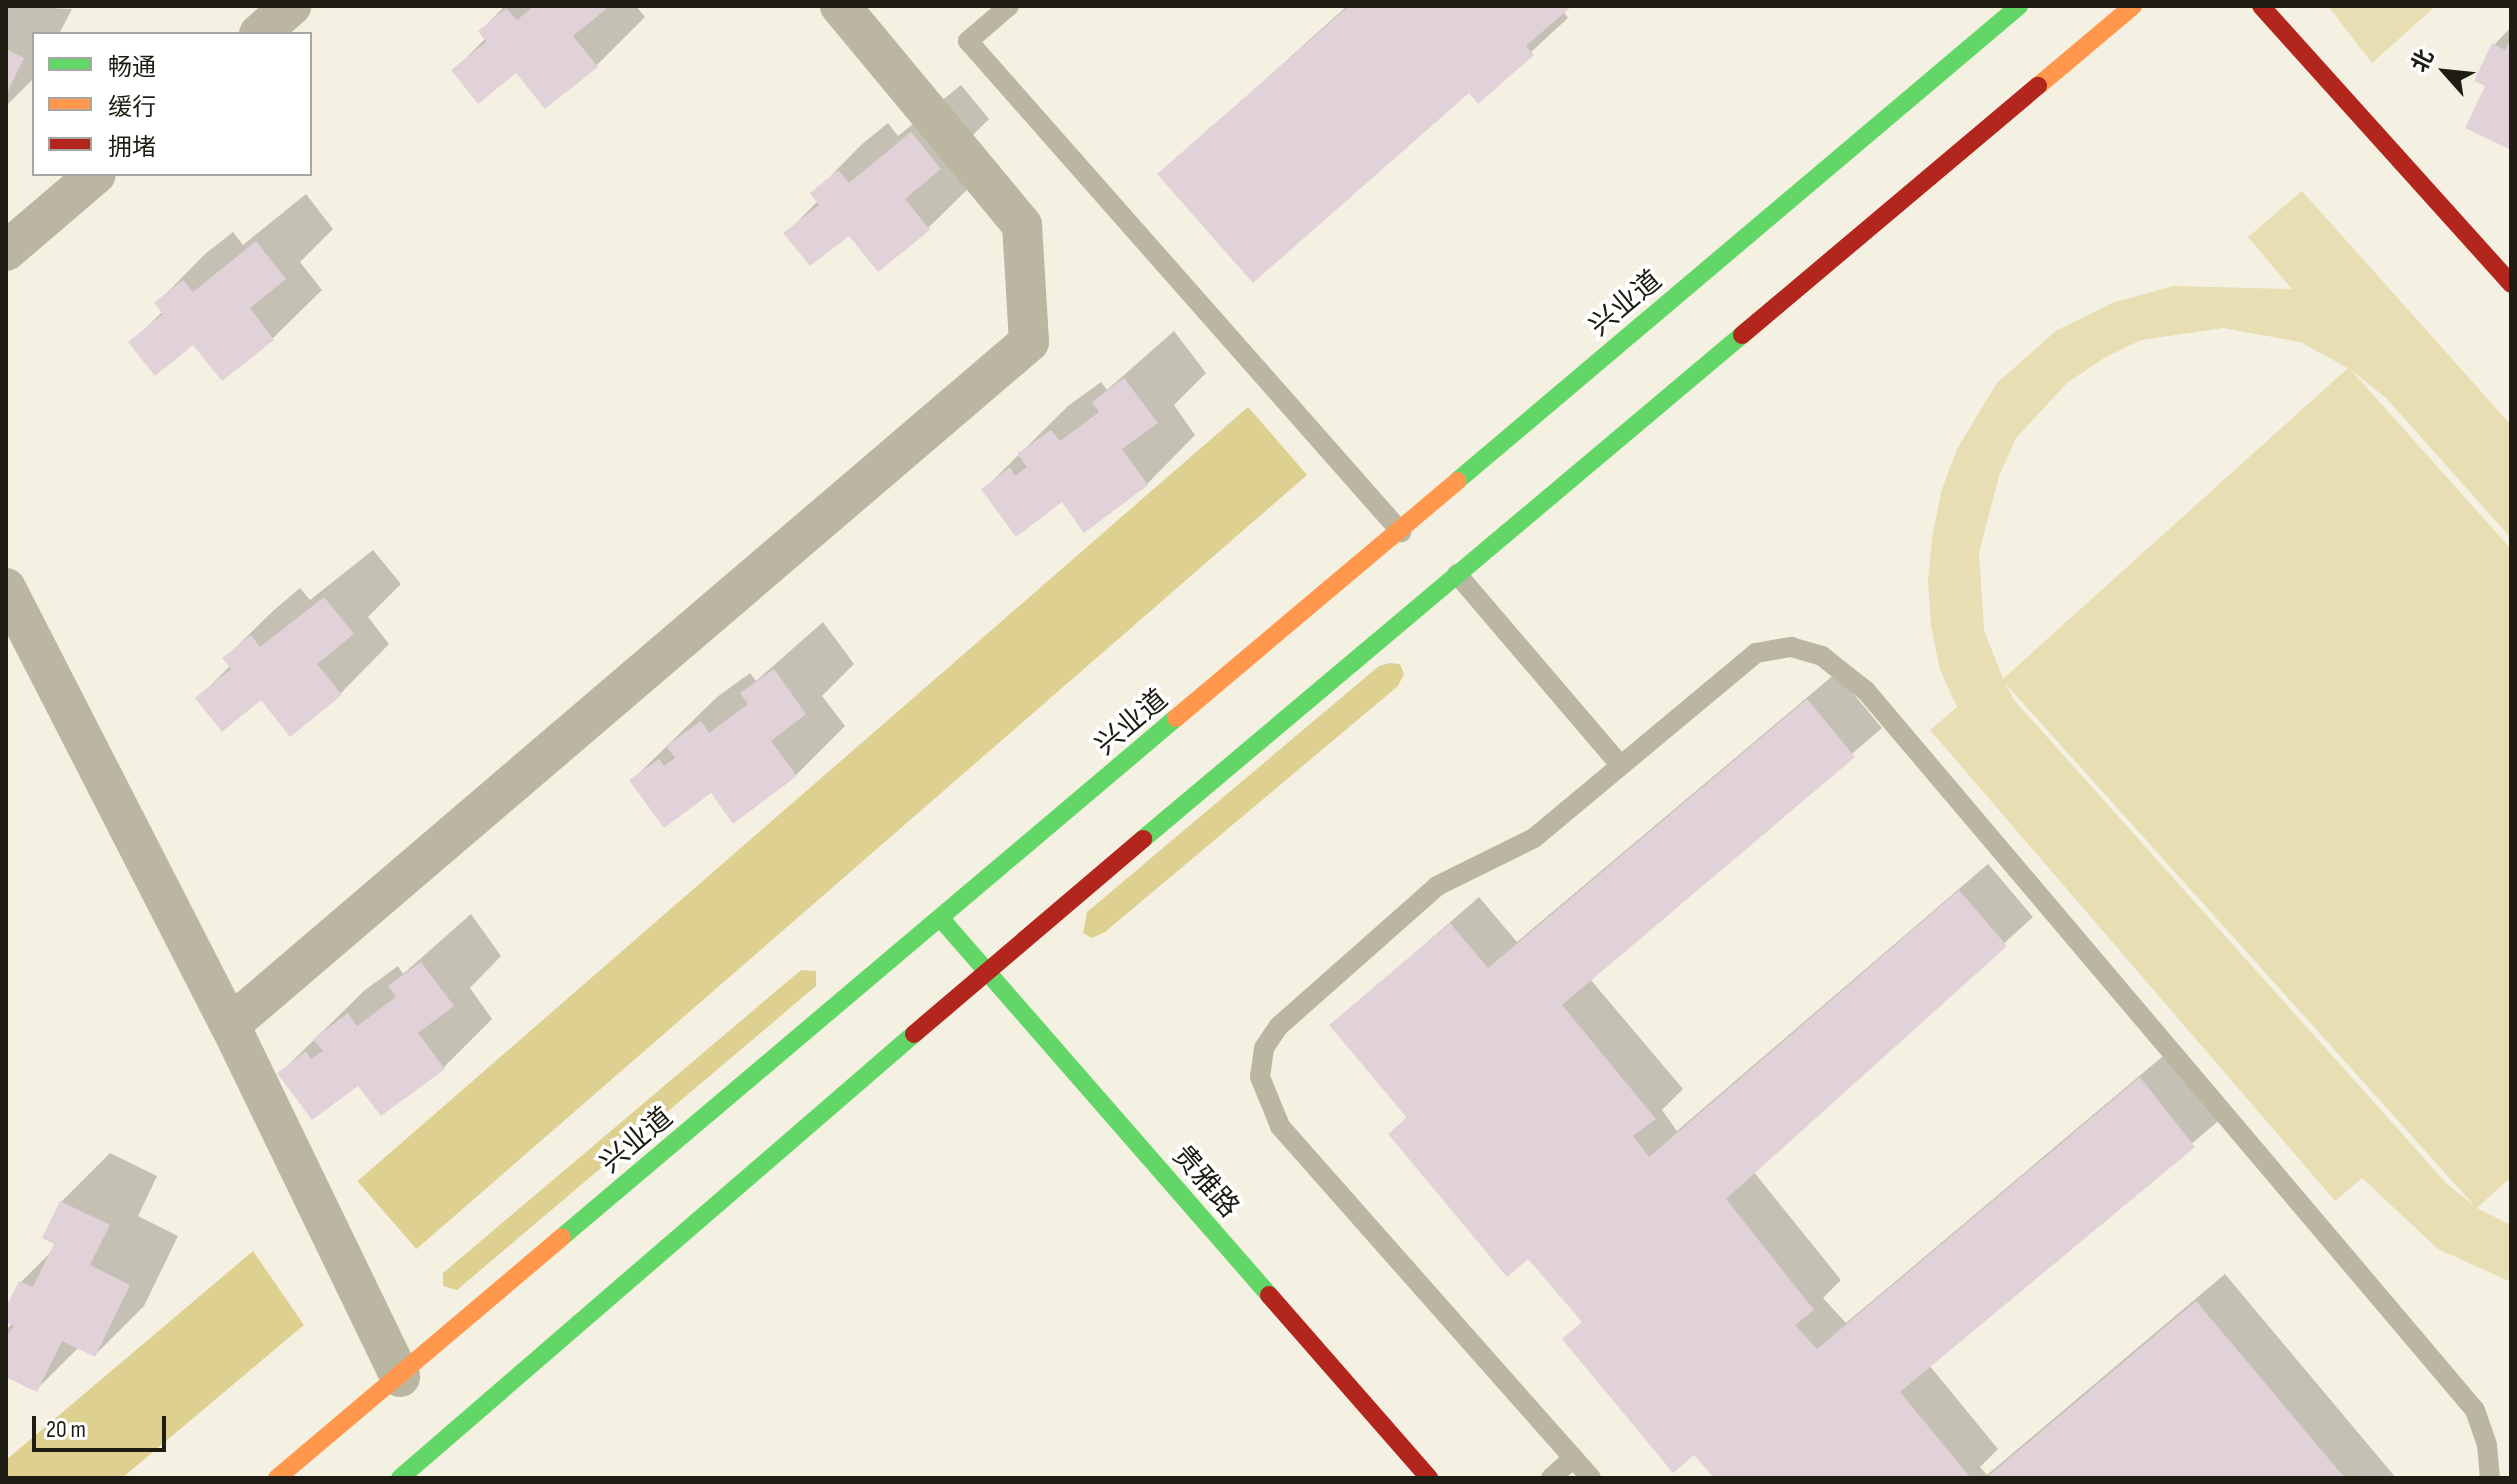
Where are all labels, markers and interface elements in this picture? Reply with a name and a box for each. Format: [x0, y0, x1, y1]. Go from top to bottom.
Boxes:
legend [32, 32, 312, 176]
north arrow [2405, 32, 2485, 112]
text: 北 [2406, 45, 2440, 77]
text: 畅通 [108, 53, 156, 82]
text: 缓行 [108, 93, 156, 122]
text: 拥堵 [108, 133, 156, 162]
street label: 兴业道 [1583, 264, 1669, 344]
street label: 兴业道 [1089, 683, 1175, 763]
street label: 兴业道 [594, 1101, 680, 1181]
street label: 贵雅路 [1165, 1139, 1245, 1225]
scale bar [36, 1400, 170, 1450]
text: 20 m [46, 1415, 86, 1444]

